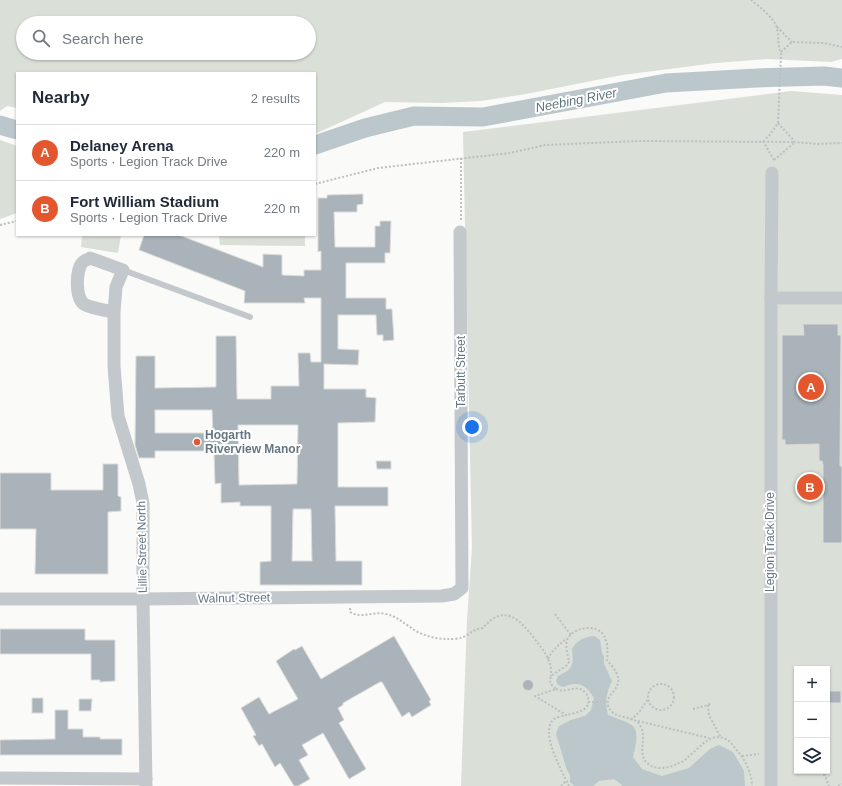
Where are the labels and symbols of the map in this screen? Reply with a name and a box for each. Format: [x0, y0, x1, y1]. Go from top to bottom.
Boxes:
water label: Neebing River [534, 85, 619, 115]
street label: Tarbutt Street [454, 335, 468, 408]
pin: A [798, 372, 824, 402]
your location [462, 417, 482, 437]
place label: Hogarth Riverview Manor [205, 428, 301, 456]
marker: Hogarth Riverview Manor [192, 437, 202, 447]
pin: B [797, 472, 823, 502]
street label: Legion Track Drive [763, 492, 777, 592]
street label: Lillie Street North [134, 501, 150, 593]
street label: Walnut Street [198, 590, 271, 606]

